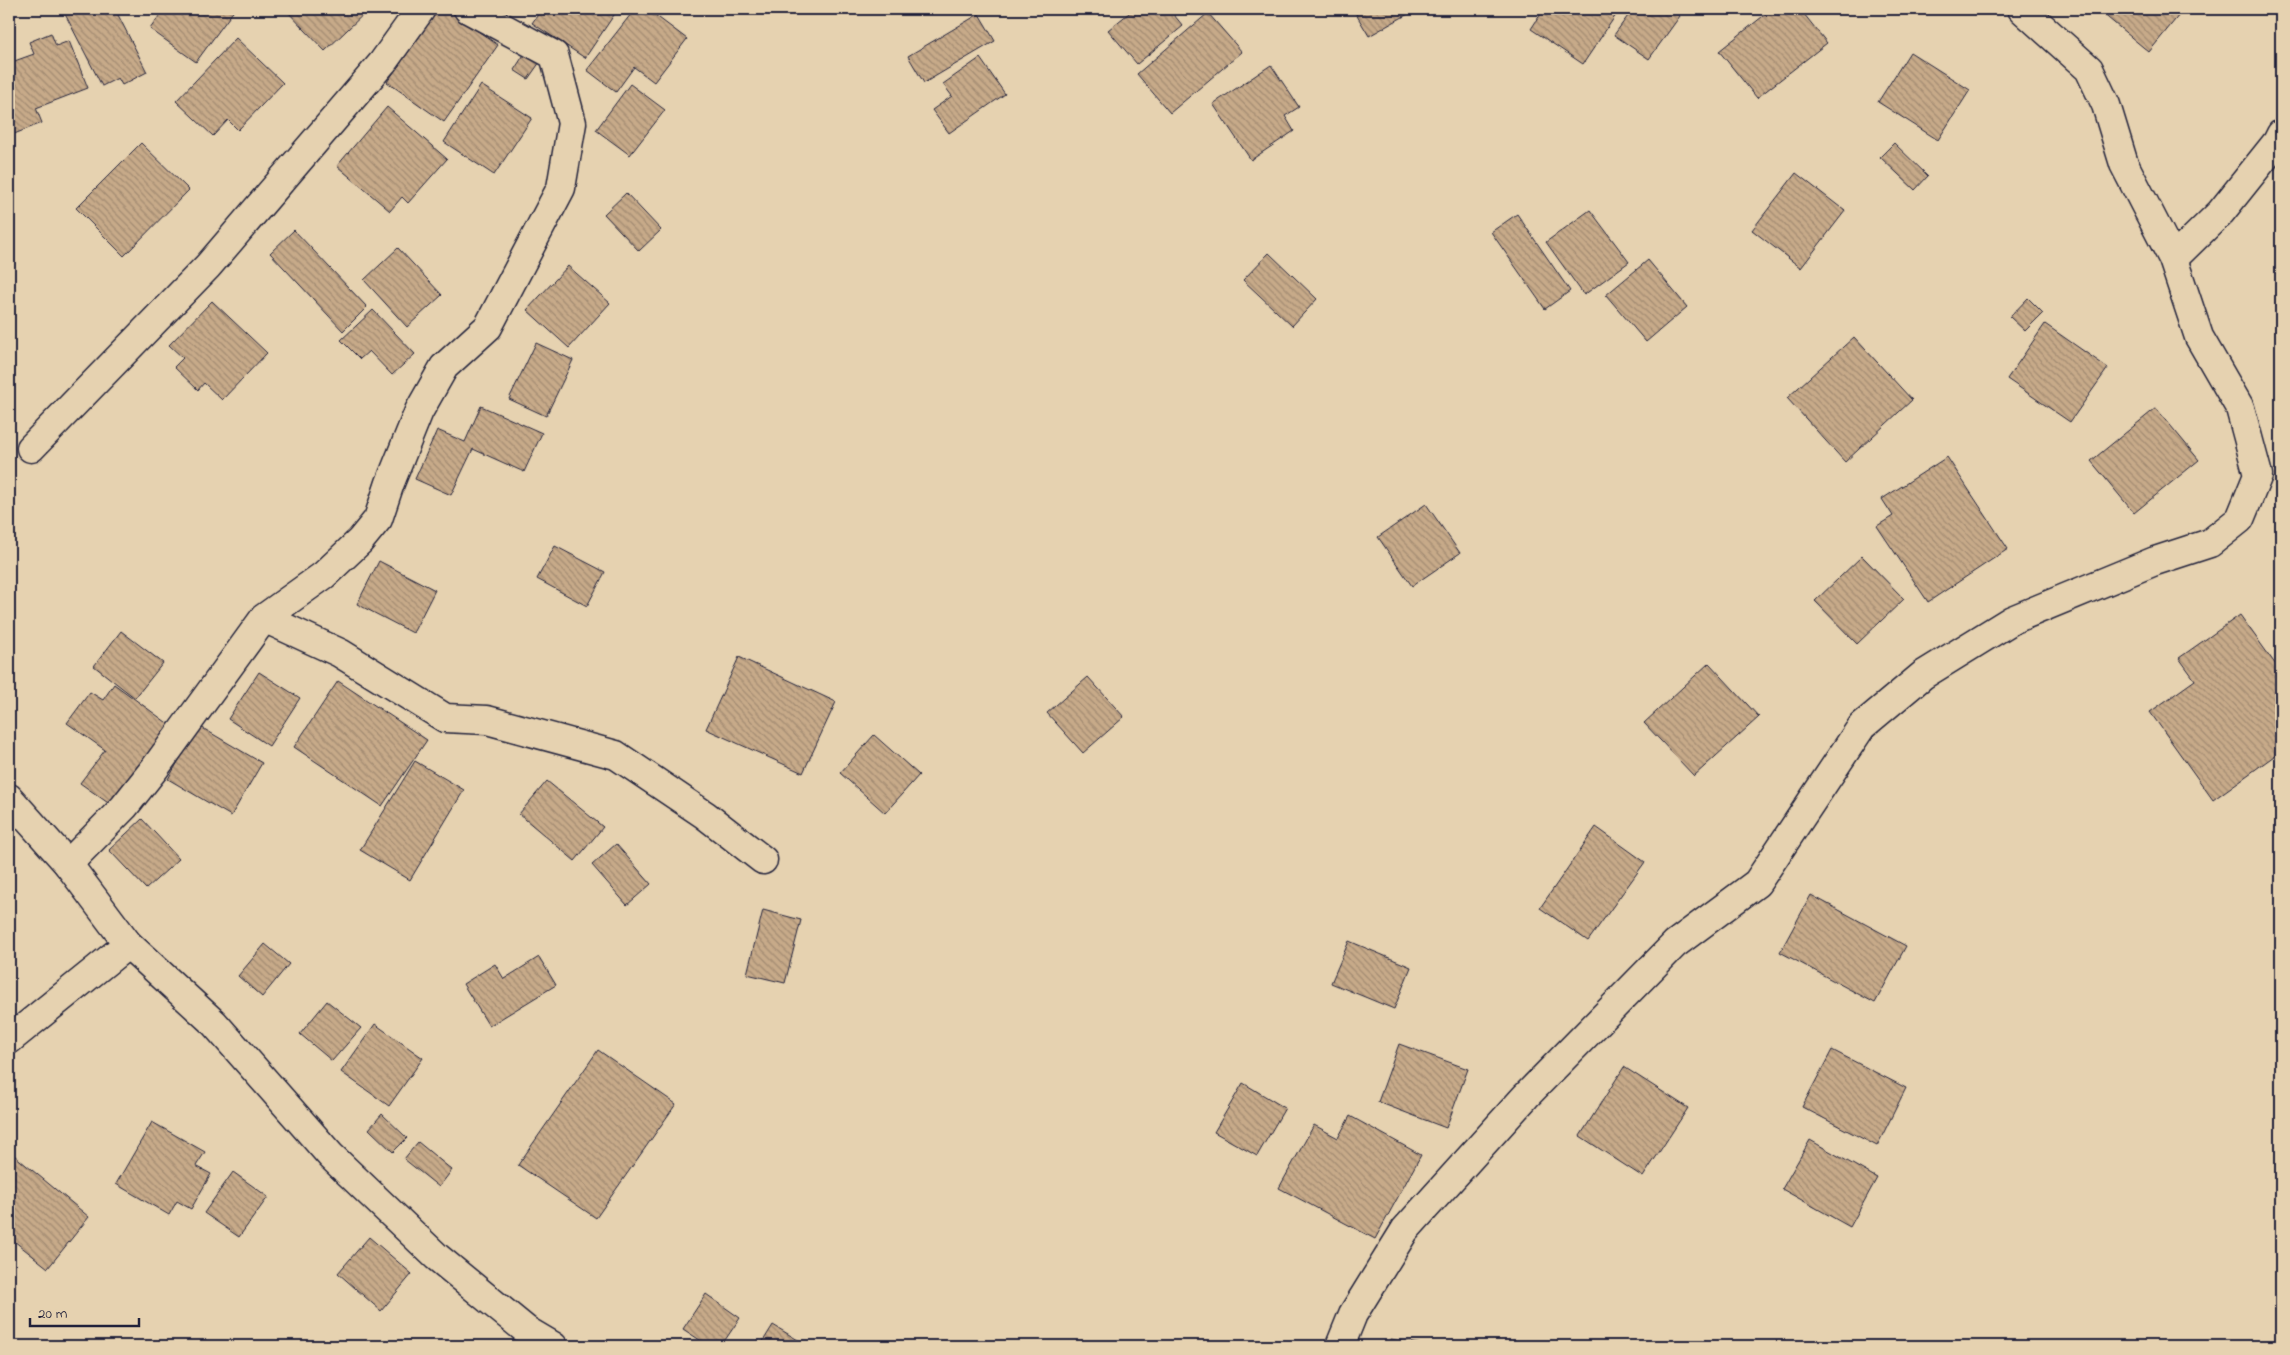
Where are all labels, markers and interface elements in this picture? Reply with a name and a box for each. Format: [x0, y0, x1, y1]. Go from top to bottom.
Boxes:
scale bar [30, 1295, 139, 1327]
text: 20 m [38, 1303, 68, 1325]

